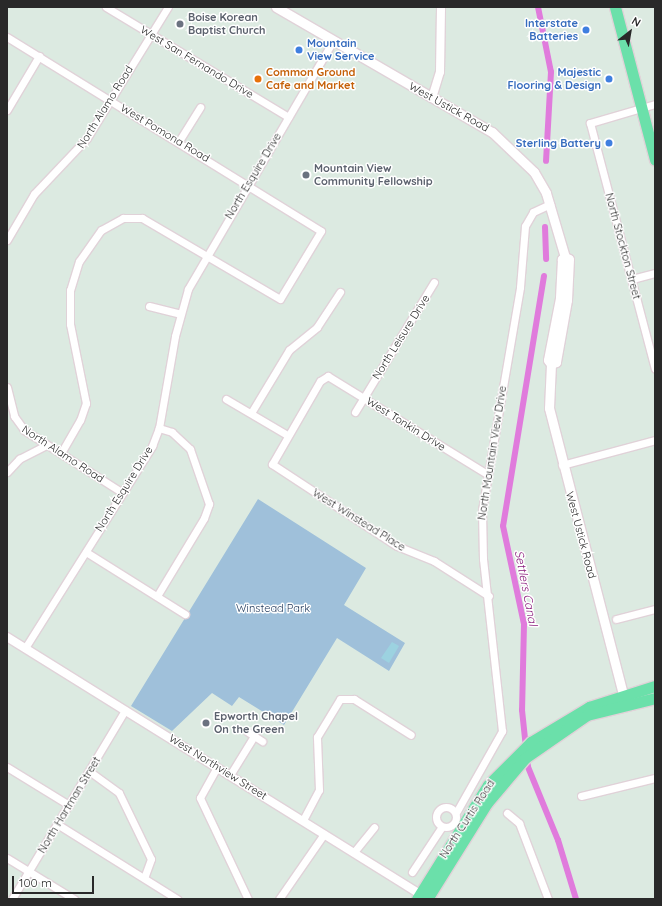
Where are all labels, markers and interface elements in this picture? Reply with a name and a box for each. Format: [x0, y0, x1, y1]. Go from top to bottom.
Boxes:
place label: Boise Korean Baptist Church [188, 11, 265, 37]
north arrow [610, 12, 650, 52]
text: N [629, 14, 643, 30]
place label: Interstate Batteries [525, 17, 578, 43]
marker: Boise Korean Baptist Church [175, 19, 185, 29]
street label: West San Fernando Drive [138, 23, 256, 101]
marker: Interstate Batteries [581, 25, 591, 35]
place label: Mountain View Service [307, 37, 374, 63]
marker: Mountain View Service [294, 45, 304, 55]
street label: North Alamo Road [74, 63, 136, 151]
place label: Common Ground Cafe and Market [266, 66, 356, 92]
place label: Majestic Flooring & Design [507, 66, 601, 92]
marker: Common Ground Cafe and Market [253, 74, 263, 84]
marker: Majestic Flooring & Design [604, 74, 614, 84]
street label: West Ustick Road [407, 80, 491, 134]
street label: West Pomona Road [118, 101, 212, 165]
street label: North Esquire Drive [222, 130, 284, 222]
place label: Sterling Battery [516, 136, 601, 150]
marker: Sterling Battery [604, 138, 614, 148]
place label: Mountain View Community Fellowship [314, 162, 433, 188]
marker: Mountain View Community Fellowship [301, 170, 311, 180]
street label: North Stockton Street [602, 191, 644, 301]
street label: North Leisure Drive [370, 292, 432, 382]
street label: North Mountain View Drive [475, 385, 509, 521]
street label: West Tonkin Drive [364, 394, 448, 454]
street label: North Alamo Road [20, 423, 106, 485]
street label: North Esquire Drive [92, 444, 156, 534]
street label: West Winstead Place [310, 486, 408, 554]
street label: West Ustick Road [563, 490, 599, 580]
water label: Settlers Canal [512, 549, 540, 627]
park label: Winstead Park [236, 601, 310, 615]
place label: Epworth Chapel On the Green [214, 710, 298, 736]
marker: Epworth Chapel On the Green [201, 718, 211, 728]
street label: West Northview Street [167, 731, 269, 803]
street label: North Hartman Street [35, 754, 103, 856]
street label: North Curtis Road [437, 777, 497, 861]
scale bar [14, 868, 96, 894]
text: 100 m [19, 875, 52, 890]

